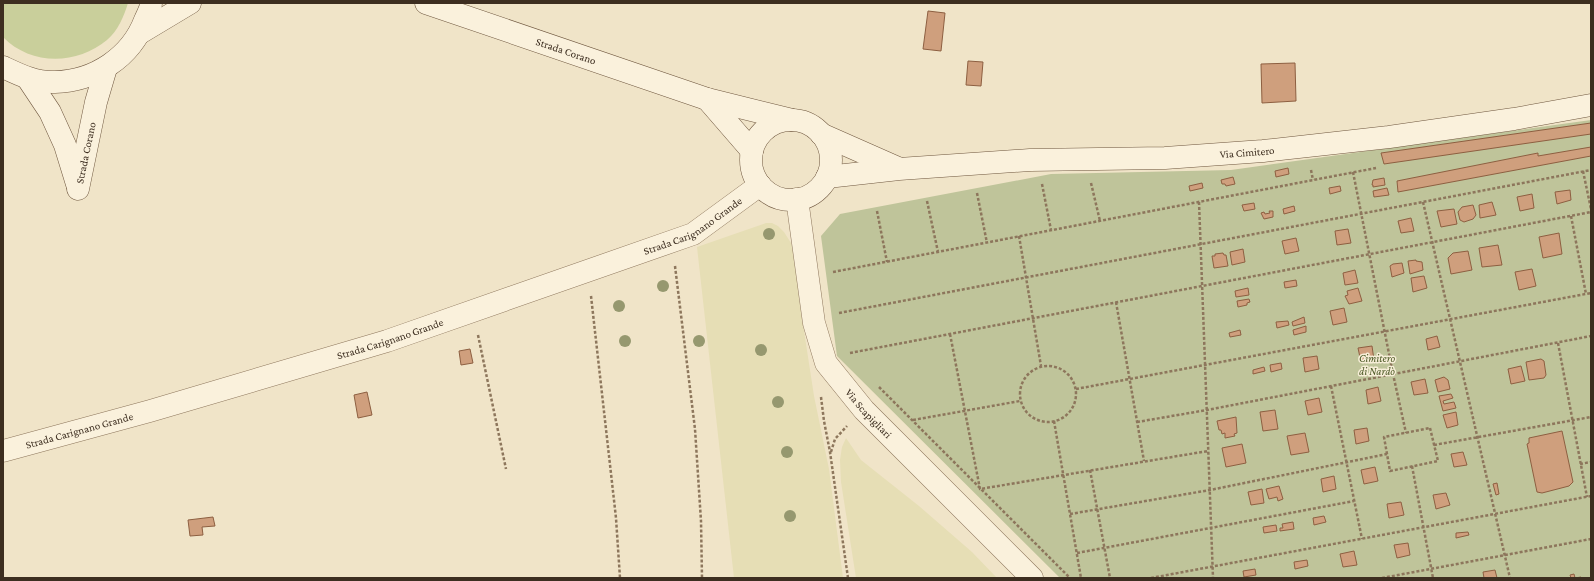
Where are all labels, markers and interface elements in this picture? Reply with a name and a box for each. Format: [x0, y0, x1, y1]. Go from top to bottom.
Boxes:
street label: Strada Corano [534, 35, 598, 67]
street label: Strada Corano [73, 120, 98, 185]
street label: Via Cimitero [1219, 144, 1276, 160]
street label: Strada Carignano Grande [642, 194, 744, 257]
street label: Strada Carignano Grande [335, 316, 445, 361]
park label: Cimitero di Nardò [1359, 352, 1395, 377]
street label: Via Scapigliari [843, 386, 894, 440]
street label: Strada Carignano Grande [24, 410, 135, 451]

